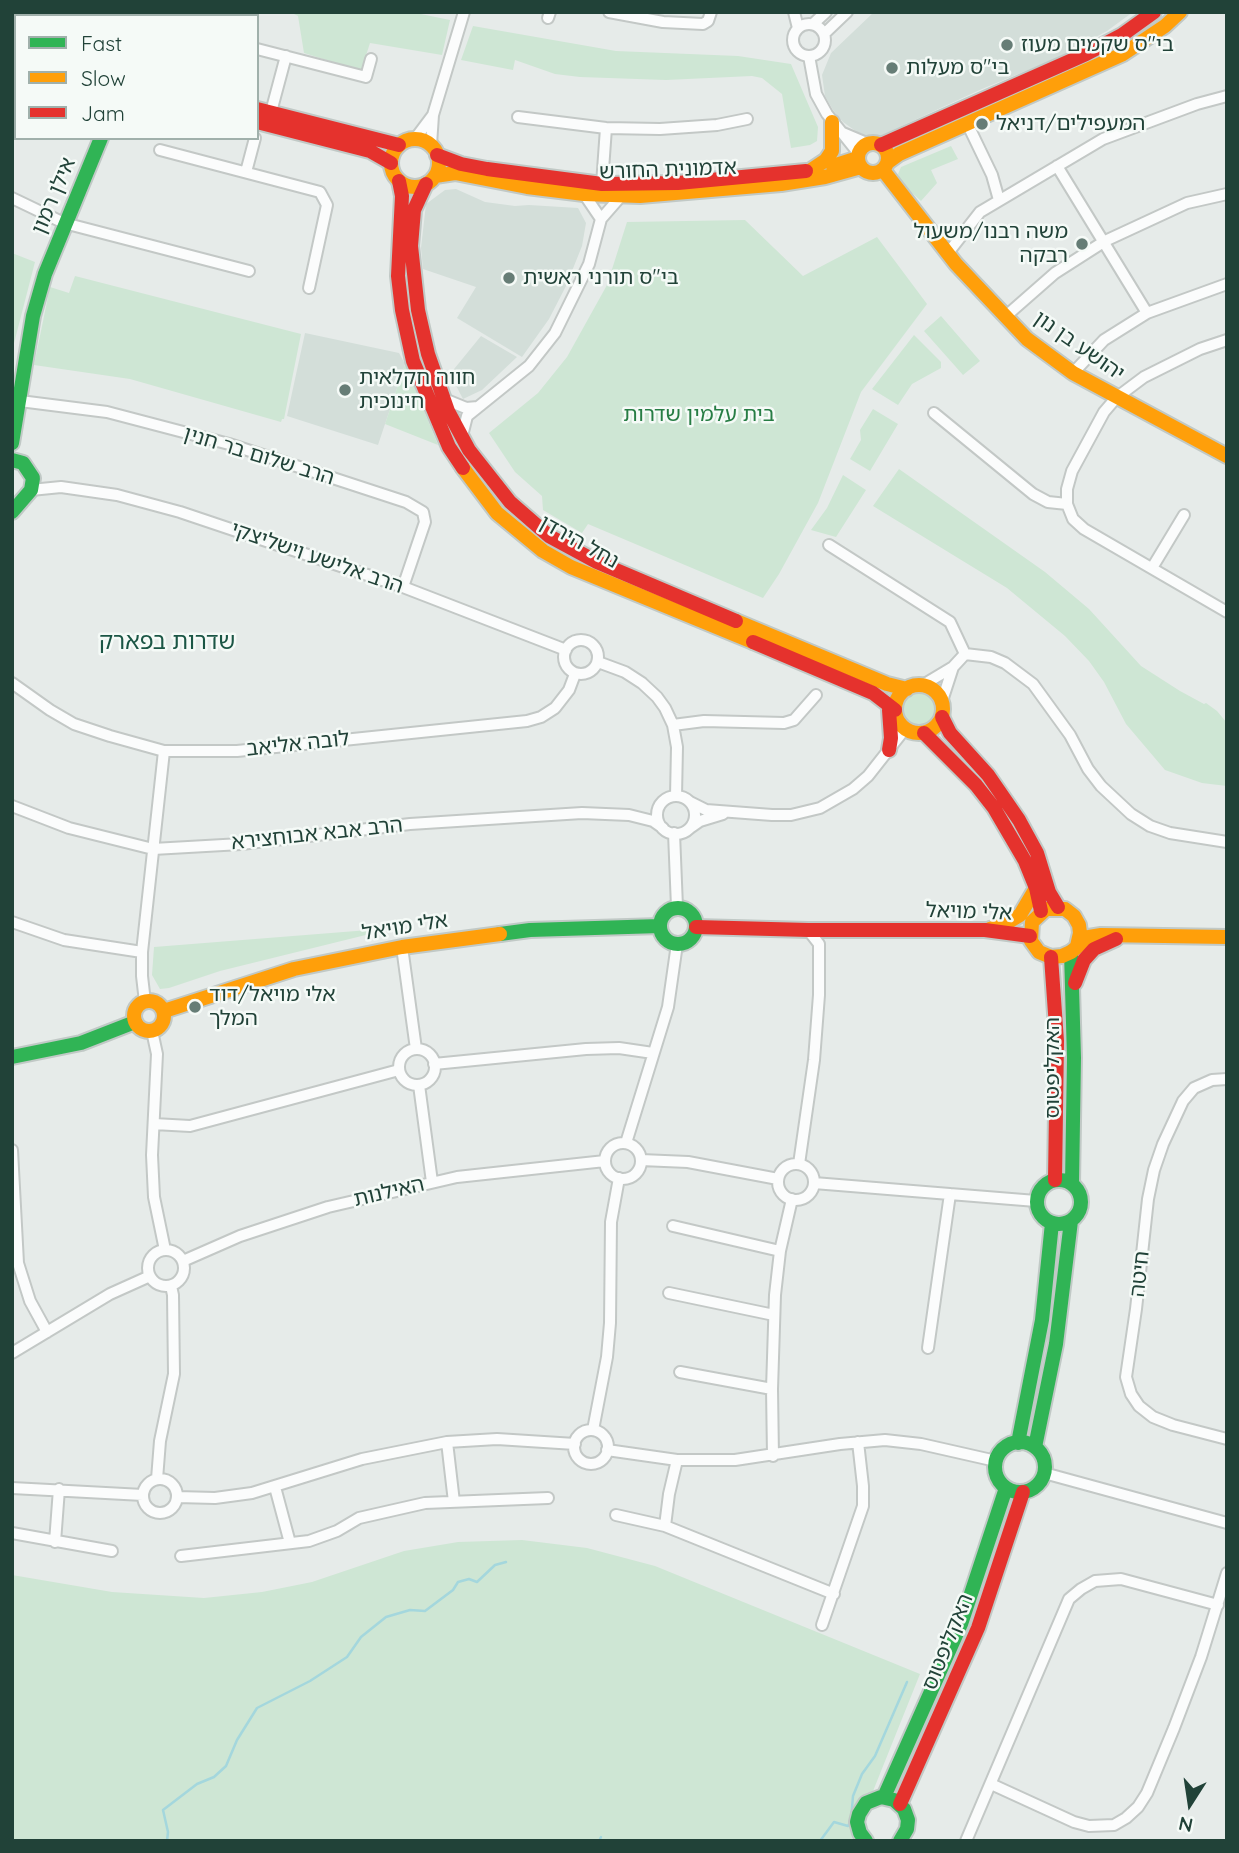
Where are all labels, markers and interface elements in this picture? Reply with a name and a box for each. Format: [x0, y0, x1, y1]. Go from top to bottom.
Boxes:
legend [14, 14, 259, 140]
text: Fast [81, 30, 122, 56]
place label: בי"ס שקמים מעוז [1021, 32, 1174, 58]
marker: בי"ס שקמים מעוז [999, 37, 1015, 53]
place label: בי"ס מעלות [906, 55, 1009, 81]
marker: בי"ס מעלות [884, 60, 900, 76]
text: Slow [81, 65, 126, 91]
text: Jam [81, 100, 125, 126]
place label: המעפילים/דניאל [996, 111, 1145, 137]
marker: המעפילים/דניאל [974, 116, 990, 132]
street label: אילן רמון [27, 154, 81, 238]
street label: אדמונית החורש [599, 155, 737, 185]
place label: משה רבנו/משעול רבקה [914, 219, 1068, 269]
marker: משה רבנו/משעול רבקה [1074, 236, 1090, 252]
place label: בי"ס תורני ראשית [523, 265, 679, 291]
marker: בי"ס תורני ראשית [501, 270, 517, 286]
street label: יהושע בן נון [1029, 306, 1129, 386]
place label: חווה חקלאית חינוכית [359, 365, 475, 415]
marker: חווה חקלאית חינוכית [337, 382, 353, 398]
park label: בית עלמין שדרות [623, 402, 775, 428]
street label: הרב שלום בר חנין [181, 421, 337, 491]
street label: נחל הירדן [535, 510, 623, 574]
street label: הרב אלישע וישליצקי [227, 517, 407, 599]
district label: שדרות בפארק [99, 628, 235, 656]
street label: לובה אליאב [245, 726, 351, 762]
street label: הרב אבא אבוחצירא [230, 812, 404, 856]
street label: אלי מויאל [925, 898, 1013, 926]
street label: אלי מויאל [360, 908, 450, 946]
place label: אלי מויאל/דוד המלך [209, 982, 336, 1032]
marker: אלי מויאל/דוד המלך [187, 999, 203, 1015]
street label: האקליפטוס [1040, 1017, 1066, 1119]
street label: האילנות [351, 1172, 427, 1212]
street label: חיטה [1125, 1250, 1155, 1298]
street label: האקליפטוס [917, 1590, 979, 1694]
north arrow [1155, 1769, 1225, 1839]
text: N [1176, 1811, 1195, 1838]

